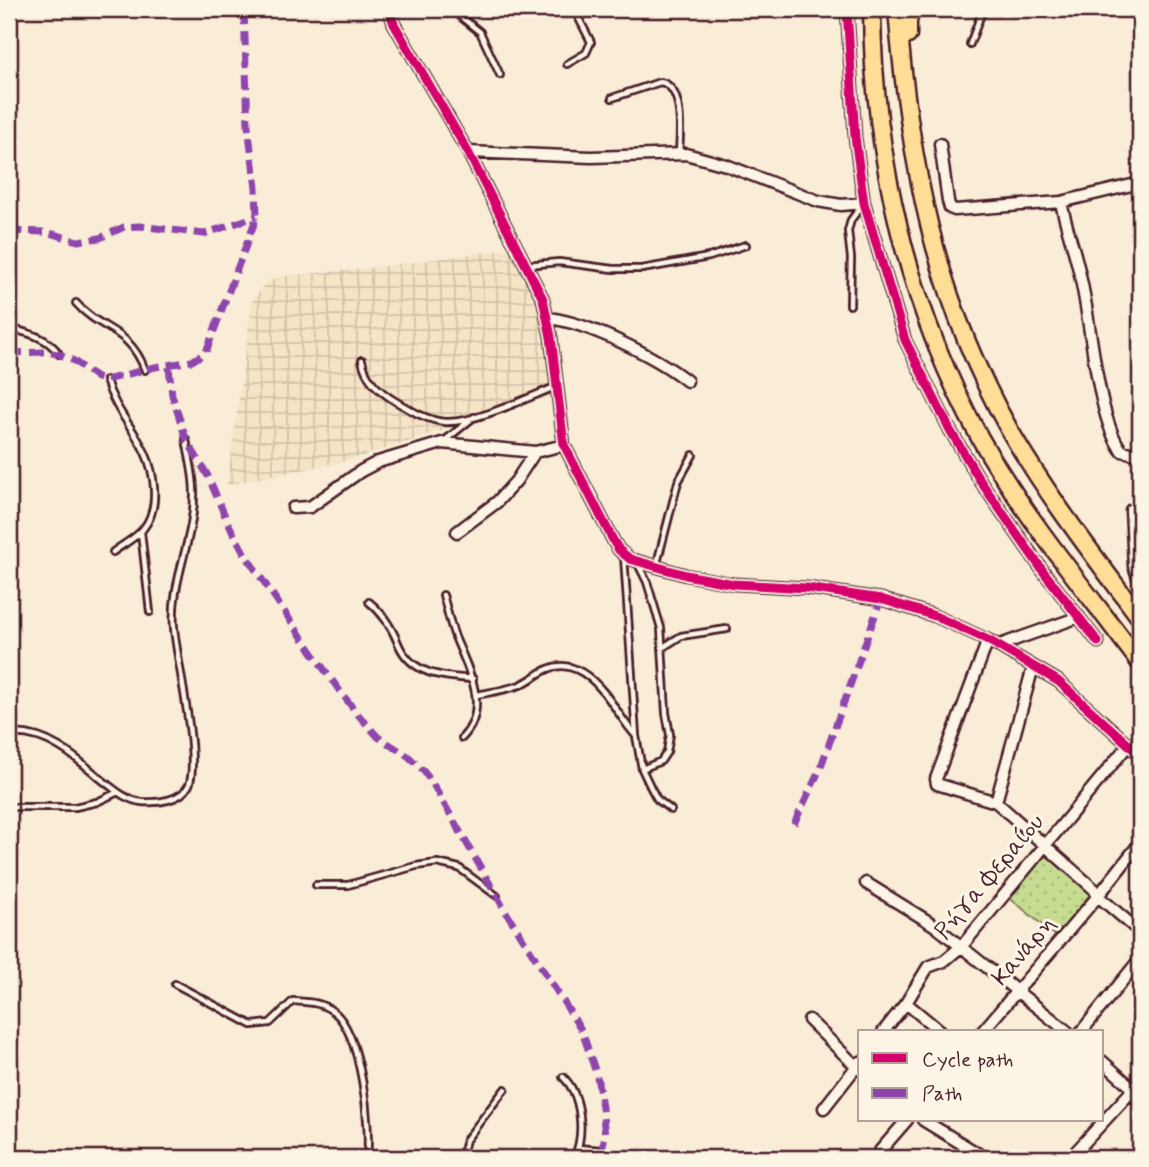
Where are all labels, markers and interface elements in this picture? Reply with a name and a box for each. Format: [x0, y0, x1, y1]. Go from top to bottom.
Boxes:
street label: Ρήγα Φεραίου [928, 808, 1052, 946]
street label: Κανάρη [985, 909, 1063, 993]
legend [858, 1030, 1104, 1122]
text: Cycle path [922, 1046, 1013, 1074]
text: Path [922, 1080, 962, 1108]

